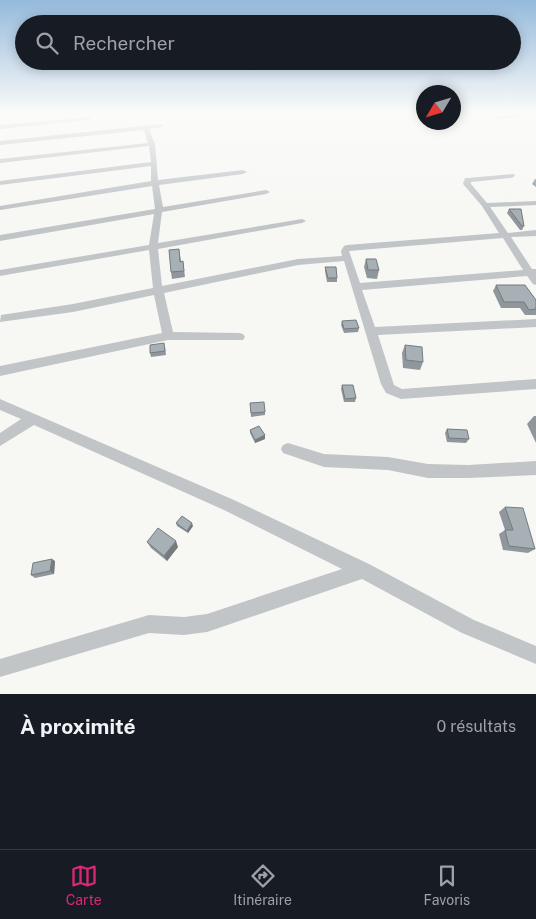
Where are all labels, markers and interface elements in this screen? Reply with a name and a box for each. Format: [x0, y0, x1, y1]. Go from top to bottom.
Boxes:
search box [15, 15, 521, 70]
icon: search [33, 29, 61, 57]
text: Rechercher [73, 32, 175, 54]
north arrow [416, 85, 461, 130]
text: À proximité [20, 714, 136, 739]
text: 0 résultats [436, 717, 516, 736]
tab: Carte [66, 862, 102, 908]
tab: Itinéraire [233, 862, 292, 908]
tab: Favoris [424, 862, 470, 908]

